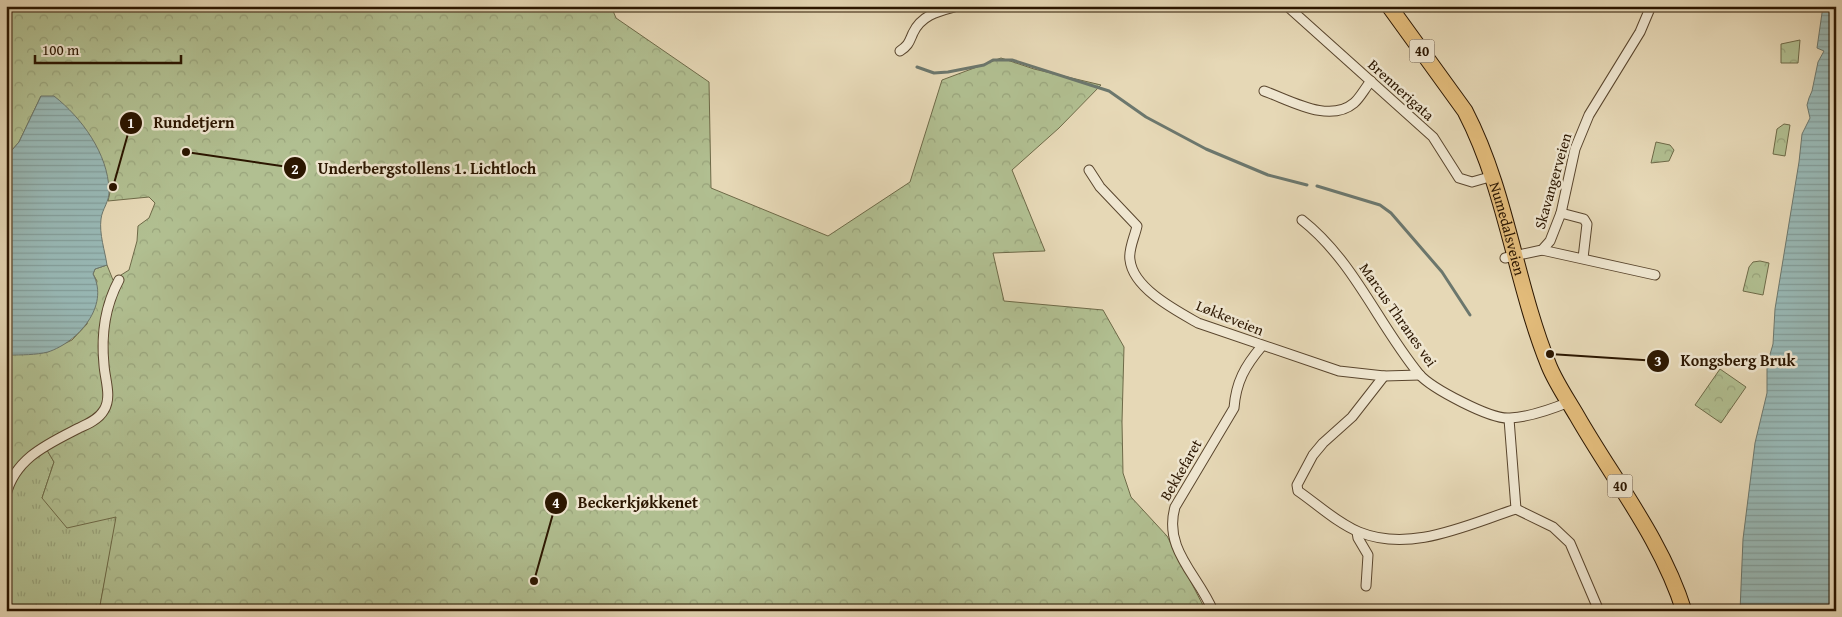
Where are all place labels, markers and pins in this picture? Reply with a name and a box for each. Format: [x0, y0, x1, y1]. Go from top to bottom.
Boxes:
callout: Rundetjern [118, 107, 244, 138]
callout: Underbergstollens 1. Lichtloch [282, 153, 546, 184]
callout: Kongsberg Bruk [1645, 345, 1805, 376]
callout: Beckerkjøkkenet [543, 487, 708, 518]

